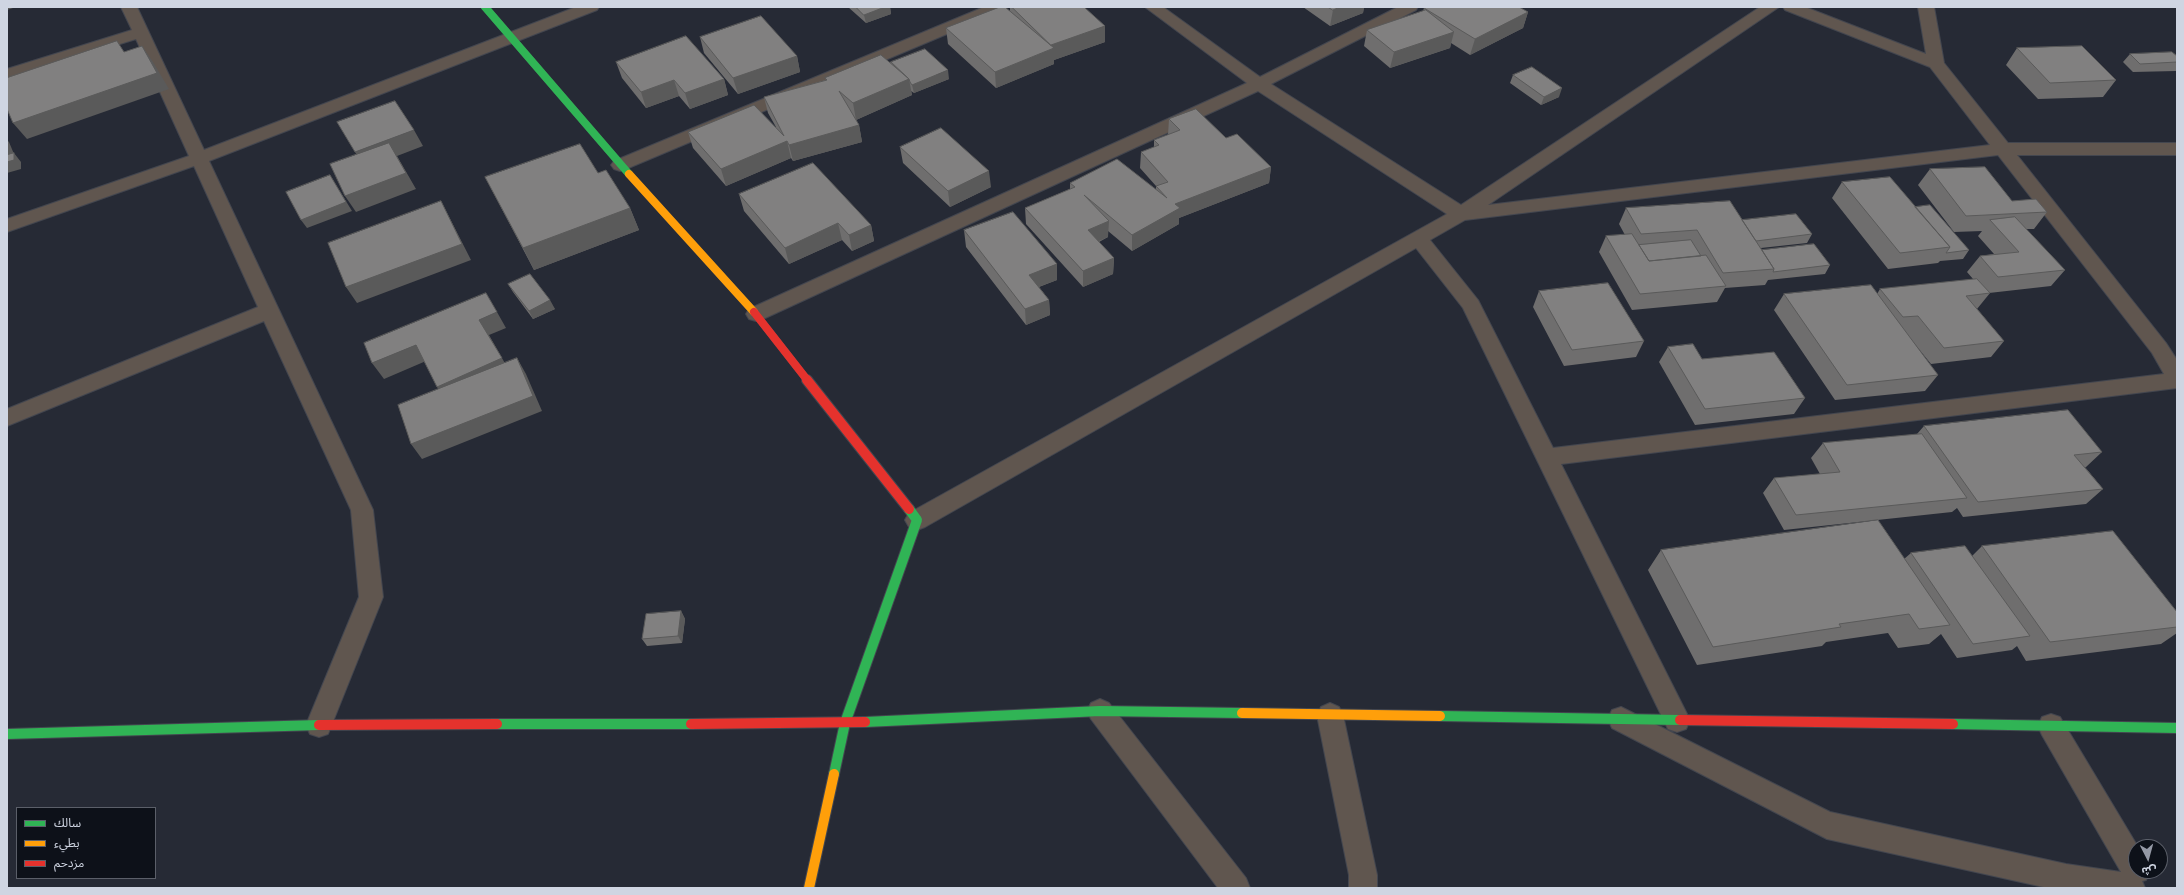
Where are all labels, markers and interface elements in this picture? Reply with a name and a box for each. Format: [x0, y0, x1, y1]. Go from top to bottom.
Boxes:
legend [16, 807, 156, 879]
text: سالك [54, 816, 81, 830]
text: بطيء [54, 836, 80, 850]
north arrow [2128, 839, 2168, 879]
text: مزدحم [54, 856, 84, 870]
text: ش [2141, 863, 2157, 878]

